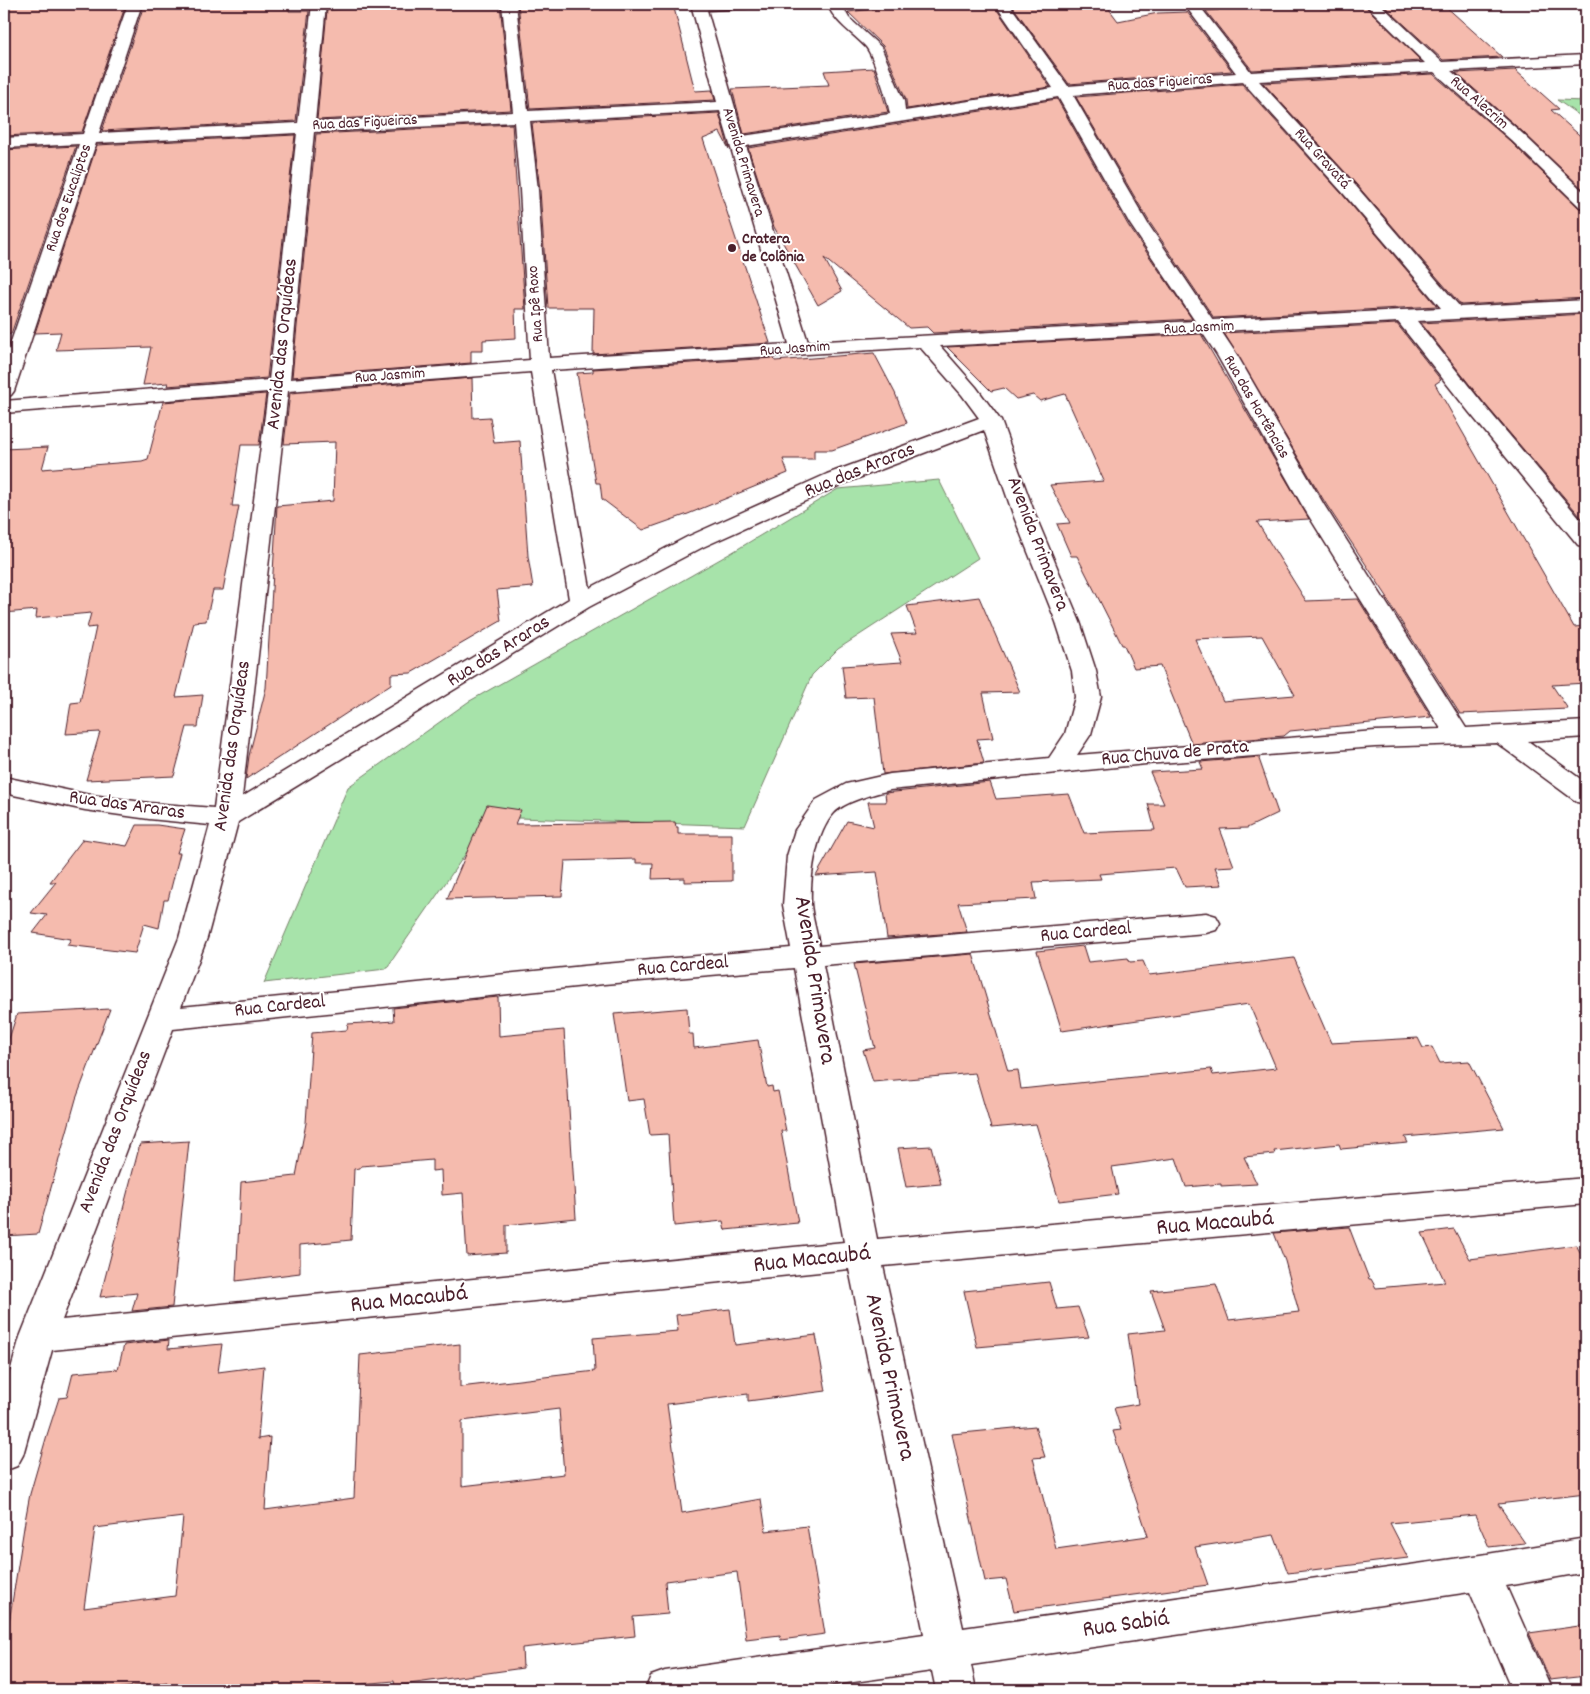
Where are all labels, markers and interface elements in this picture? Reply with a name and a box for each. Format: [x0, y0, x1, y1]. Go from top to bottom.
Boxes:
street label: Rua das Figueiras [1107, 68, 1214, 98]
street label: Rua Alecrim [1444, 71, 1514, 135]
street label: Avenida Primavera [715, 105, 771, 220]
street label: Rua das Figueiras [312, 109, 418, 137]
street label: Rua Gravatá [1288, 123, 1356, 195]
street label: Rua dos Eucaliptos [40, 141, 98, 255]
place label: Cratera de Colônia [742, 228, 805, 269]
marker: Cratera de Colônia [726, 242, 738, 254]
street label: Avenida das Orquídeas [260, 257, 306, 431]
street label: Rua Ipê Roxo [522, 265, 550, 343]
street label: Rua Jasmim [1163, 315, 1235, 341]
street label: Rua Jasmim [759, 335, 831, 363]
street label: Rua das Hortências [1217, 351, 1295, 463]
street label: Rua Jasmim [354, 362, 426, 390]
street label: Rua das Araras [801, 436, 919, 506]
street label: Avenida Primavera [999, 473, 1076, 616]
street label: Rua das Araras [442, 609, 556, 695]
street label: Avenida das Orquídeas [207, 659, 259, 833]
street label: Rua Chuva de Prata [1100, 734, 1250, 774]
street label: Rua das Araras [67, 784, 187, 828]
street label: Avenida Primavera [784, 893, 844, 1067]
street label: Rua Cardeal [1039, 915, 1133, 951]
street label: Rua Cardeal [636, 949, 730, 985]
street label: Rua Cardeal [233, 988, 327, 1026]
street label: Avenida das Orquídeas [72, 1047, 160, 1217]
street label: Rua Macaubá [1155, 1202, 1275, 1246]
street label: Rua Macaubá [752, 1237, 872, 1283]
street label: Rua Macaubá [349, 1277, 469, 1323]
street label: Avenida Primavera [855, 1290, 923, 1464]
street label: Rua Sabiá [1080, 1602, 1172, 1648]

